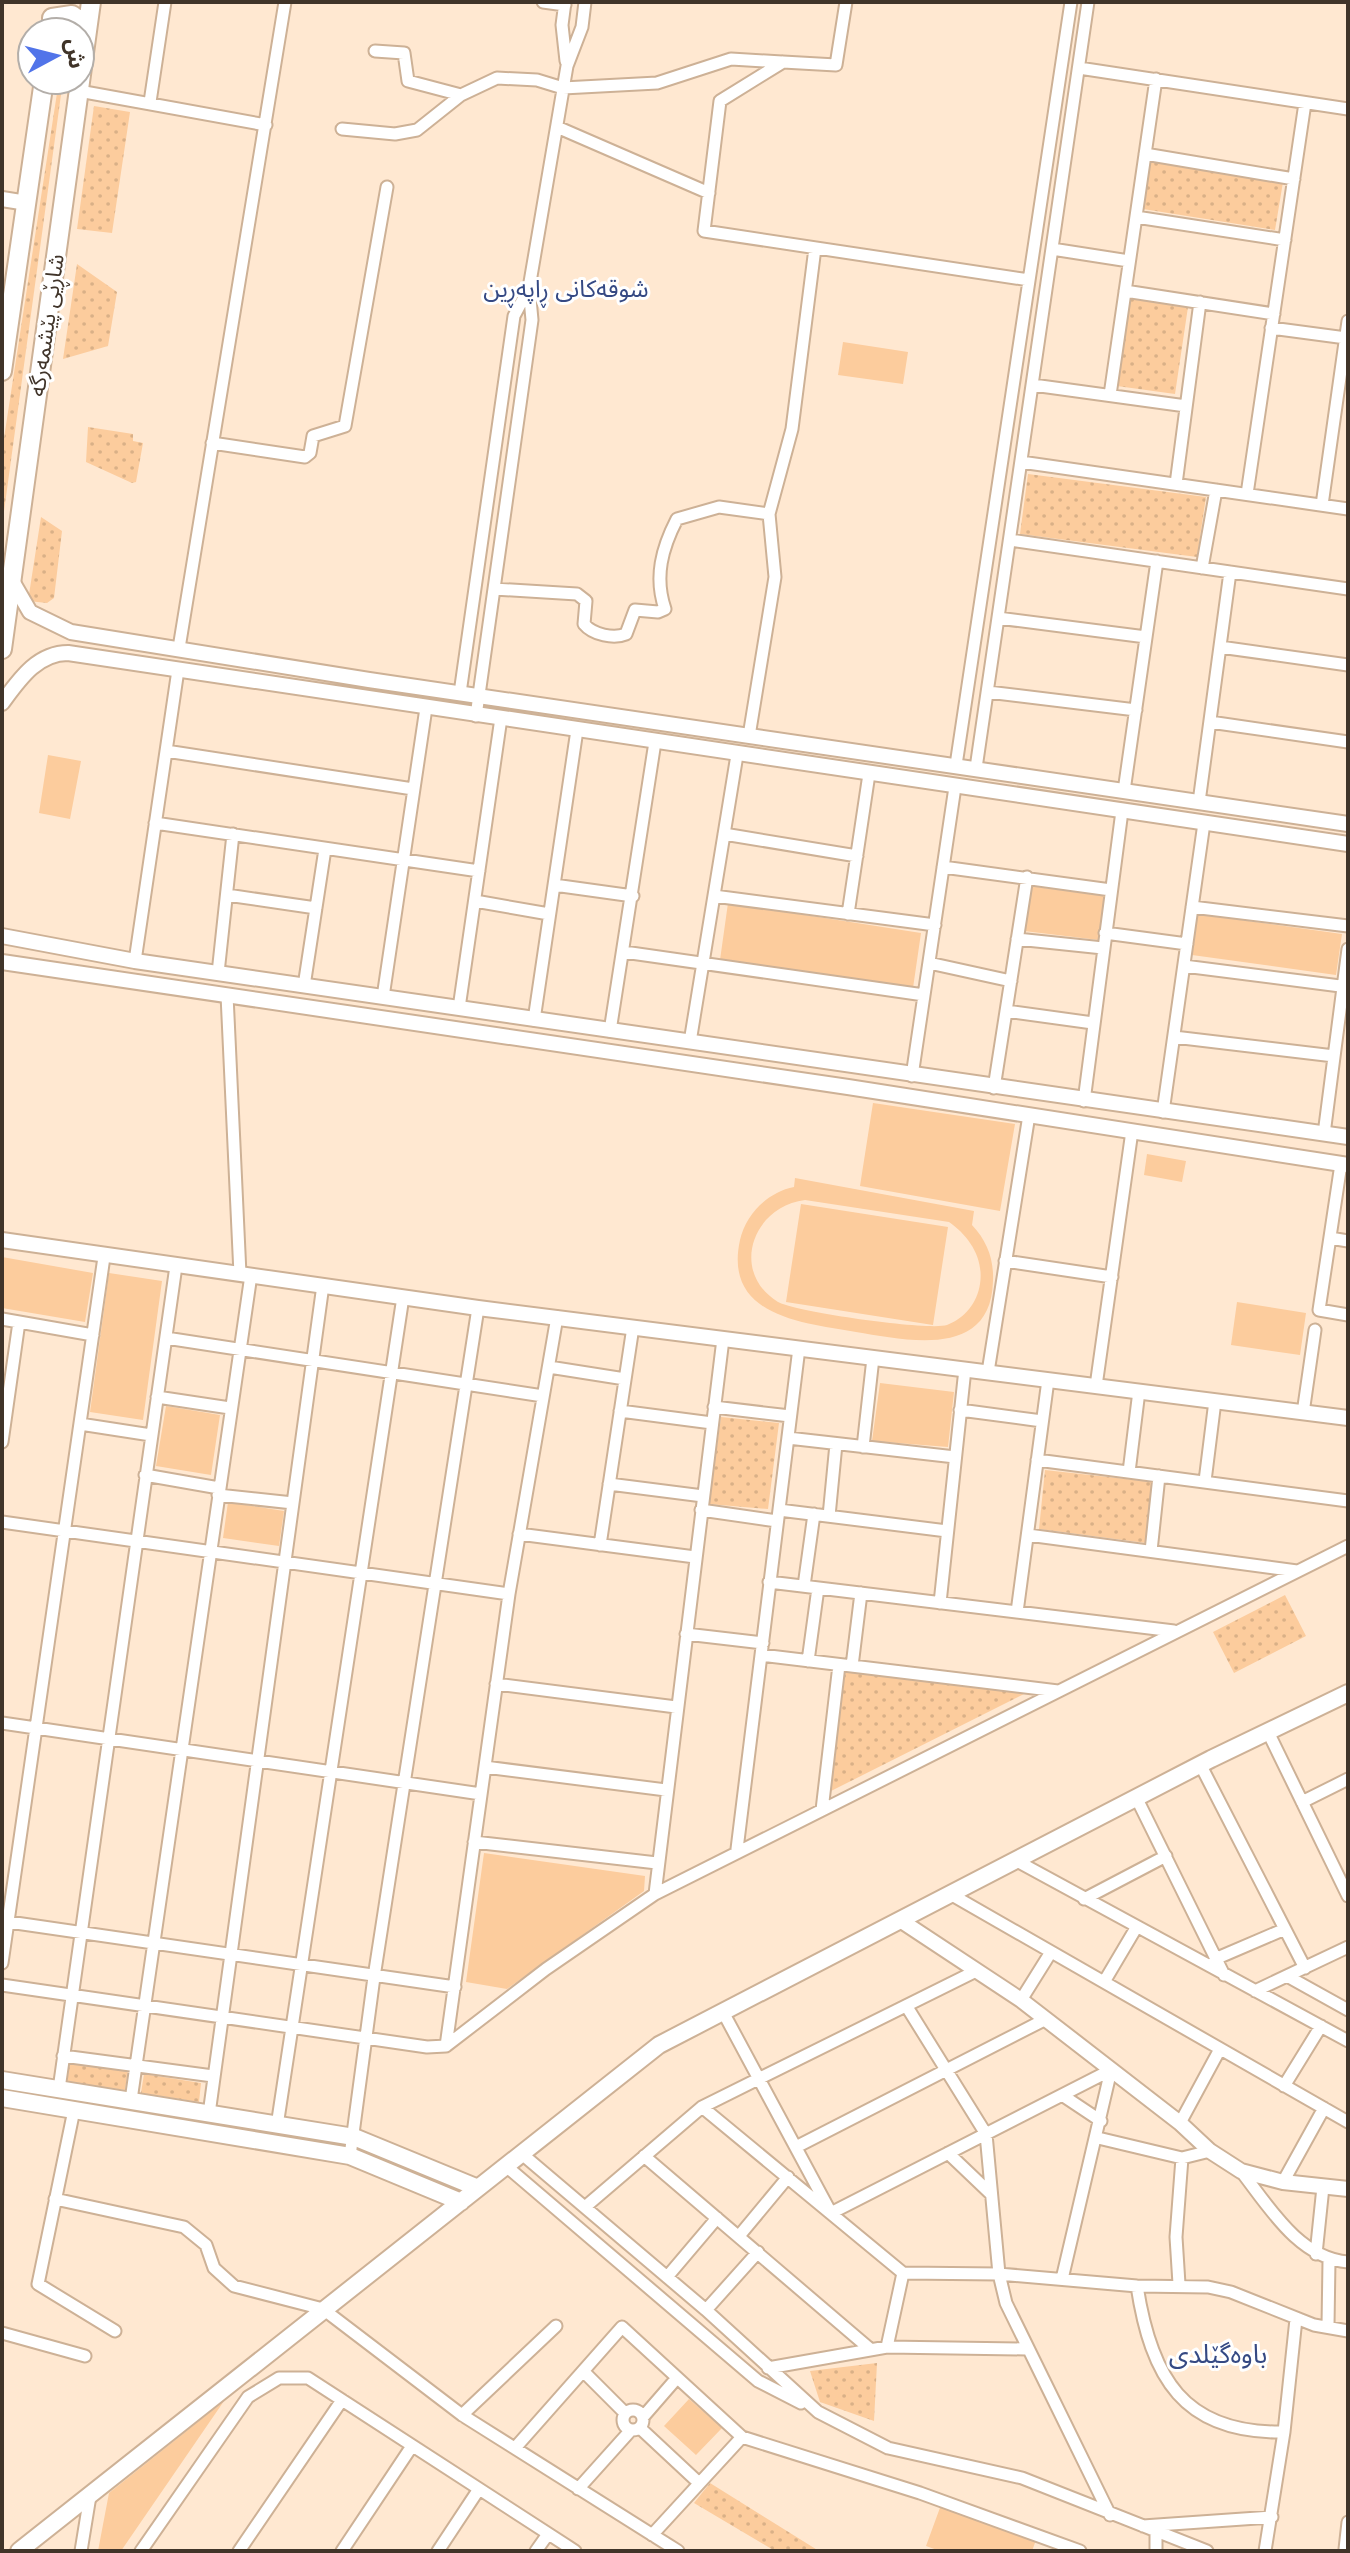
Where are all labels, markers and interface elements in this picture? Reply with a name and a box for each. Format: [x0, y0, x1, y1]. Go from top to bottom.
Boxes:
north arrow [16, 16, 96, 96]
text: ش [60, 37, 92, 70]
street label: شاڕێی پێشمەرگە [22, 252, 75, 399]
district label: شوقەکانی ڕاپەڕین [483, 273, 649, 309]
district label: باوەگێلدی [1169, 2337, 1267, 2370]

